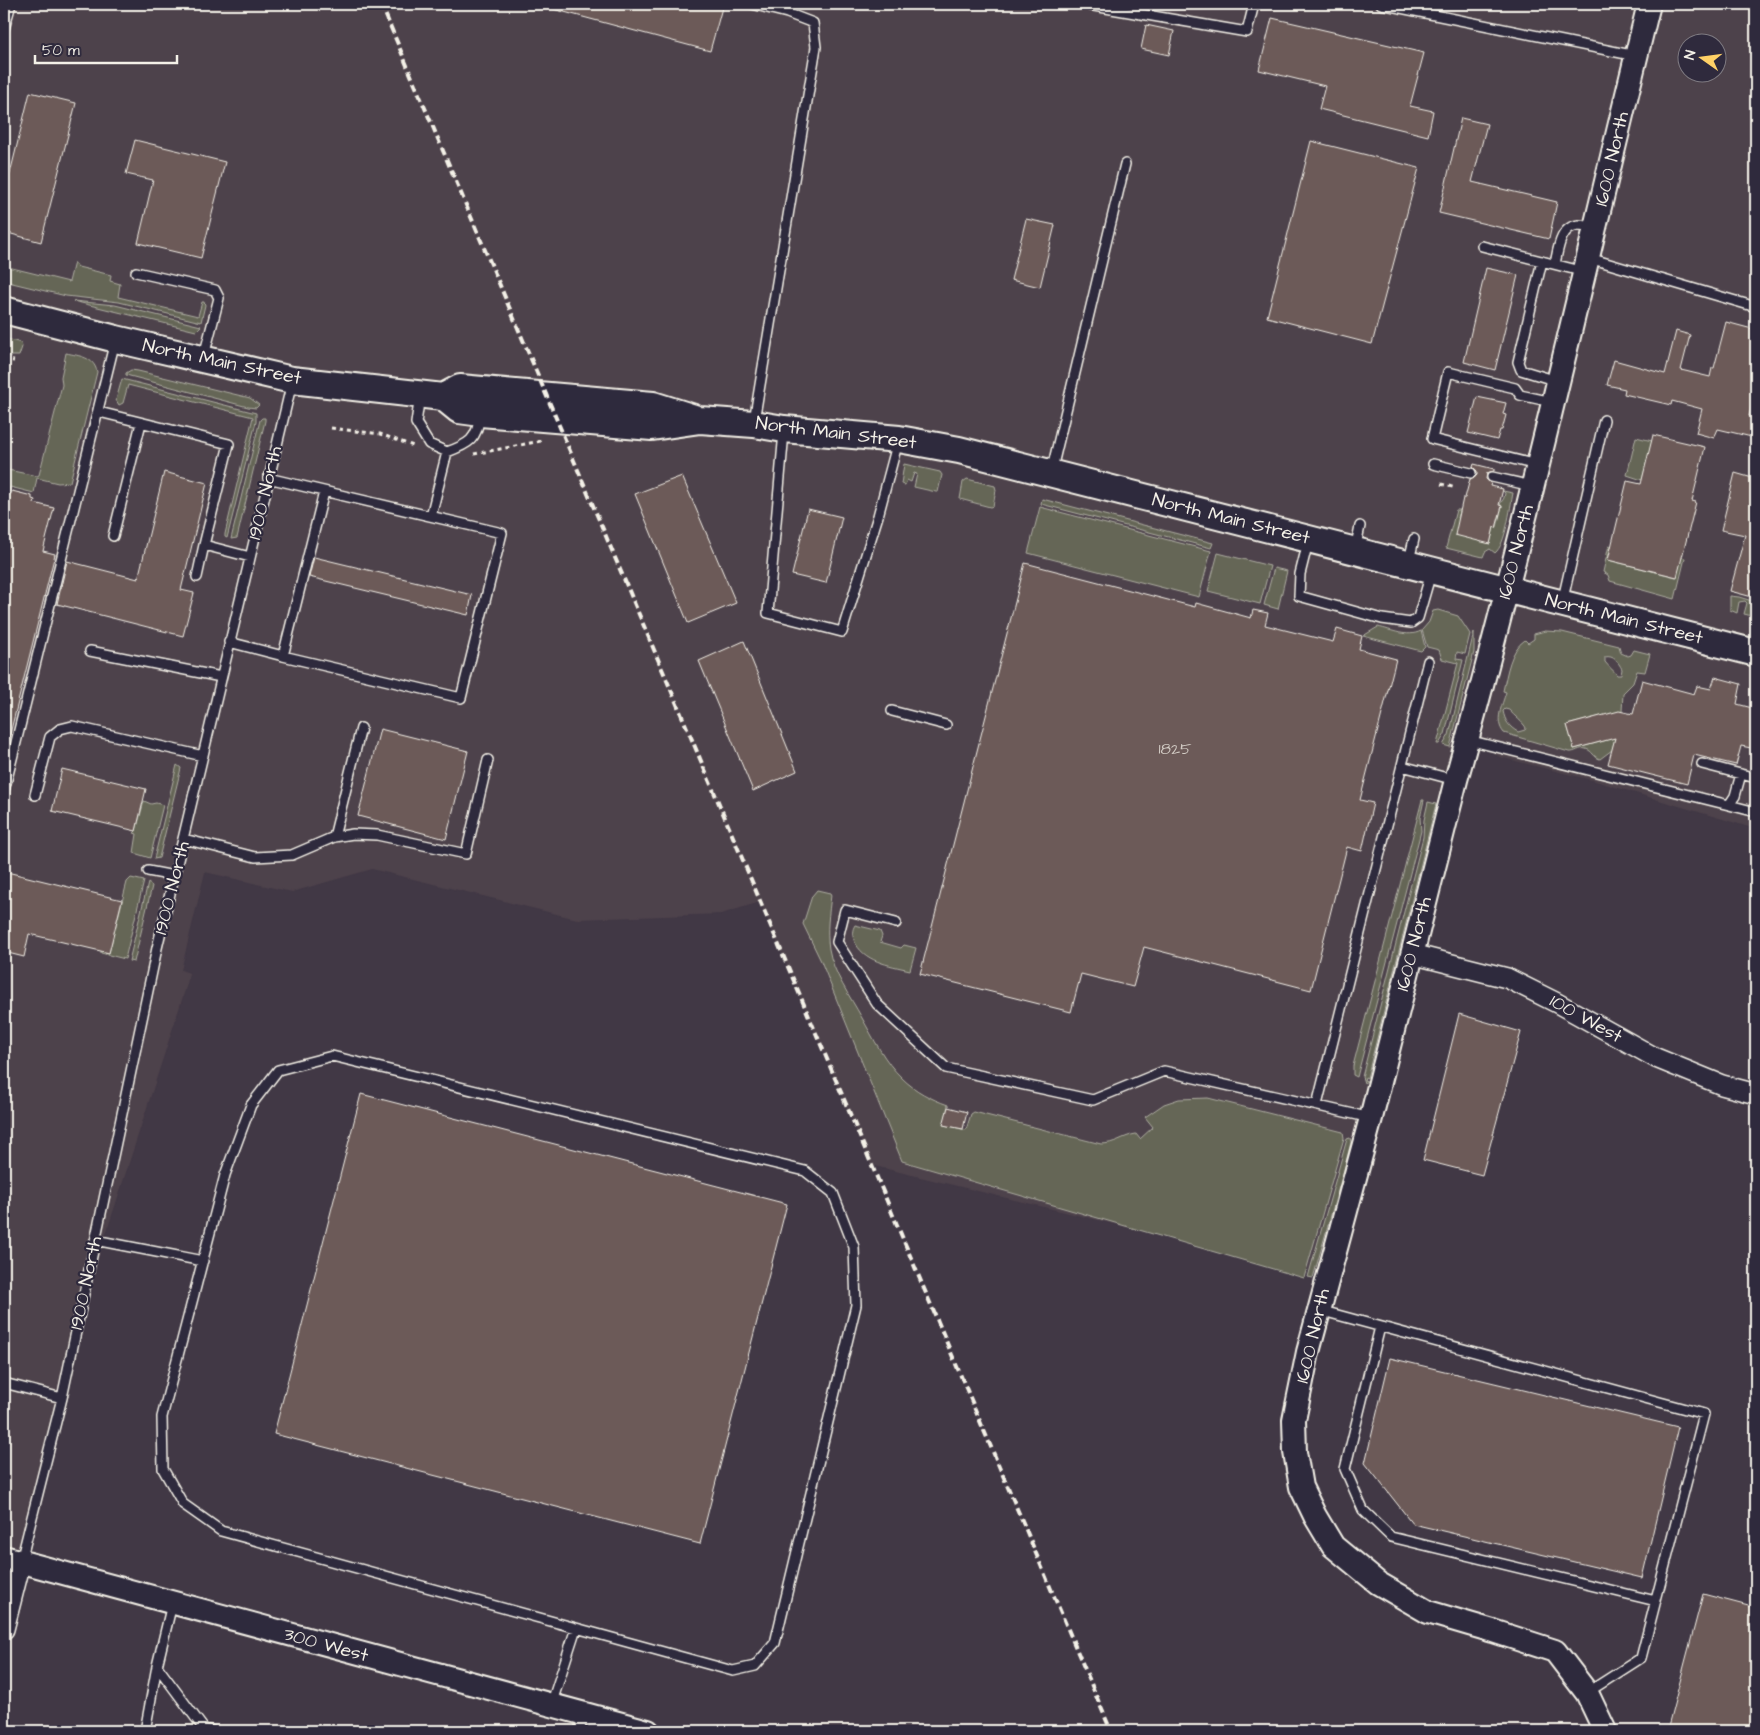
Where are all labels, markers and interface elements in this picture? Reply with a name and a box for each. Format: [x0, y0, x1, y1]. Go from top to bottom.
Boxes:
scale bar [35, 32, 178, 64]
north arrow [1678, 32, 1728, 82]
text: 50 m [42, 40, 80, 61]
text: N [1680, 48, 1701, 62]
street label: 1600 North [1588, 109, 1636, 209]
street label: North Main Street [140, 332, 304, 392]
street label: North Main Street [754, 410, 918, 456]
street label: 1900 North [241, 443, 289, 542]
street label: North Main Street [1149, 486, 1313, 552]
street label: 1600 North [1491, 502, 1541, 602]
street label: North Main Street [1542, 586, 1706, 652]
house number: 1825 [1159, 738, 1192, 760]
street label: 1900 North [147, 838, 197, 937]
street label: 1600 North [1389, 894, 1439, 994]
street label: 100 West [1545, 988, 1628, 1050]
street label: 1900 North [63, 1233, 109, 1332]
street label: 1600 North [1289, 1286, 1337, 1386]
street label: 300 West [281, 1621, 372, 1669]

